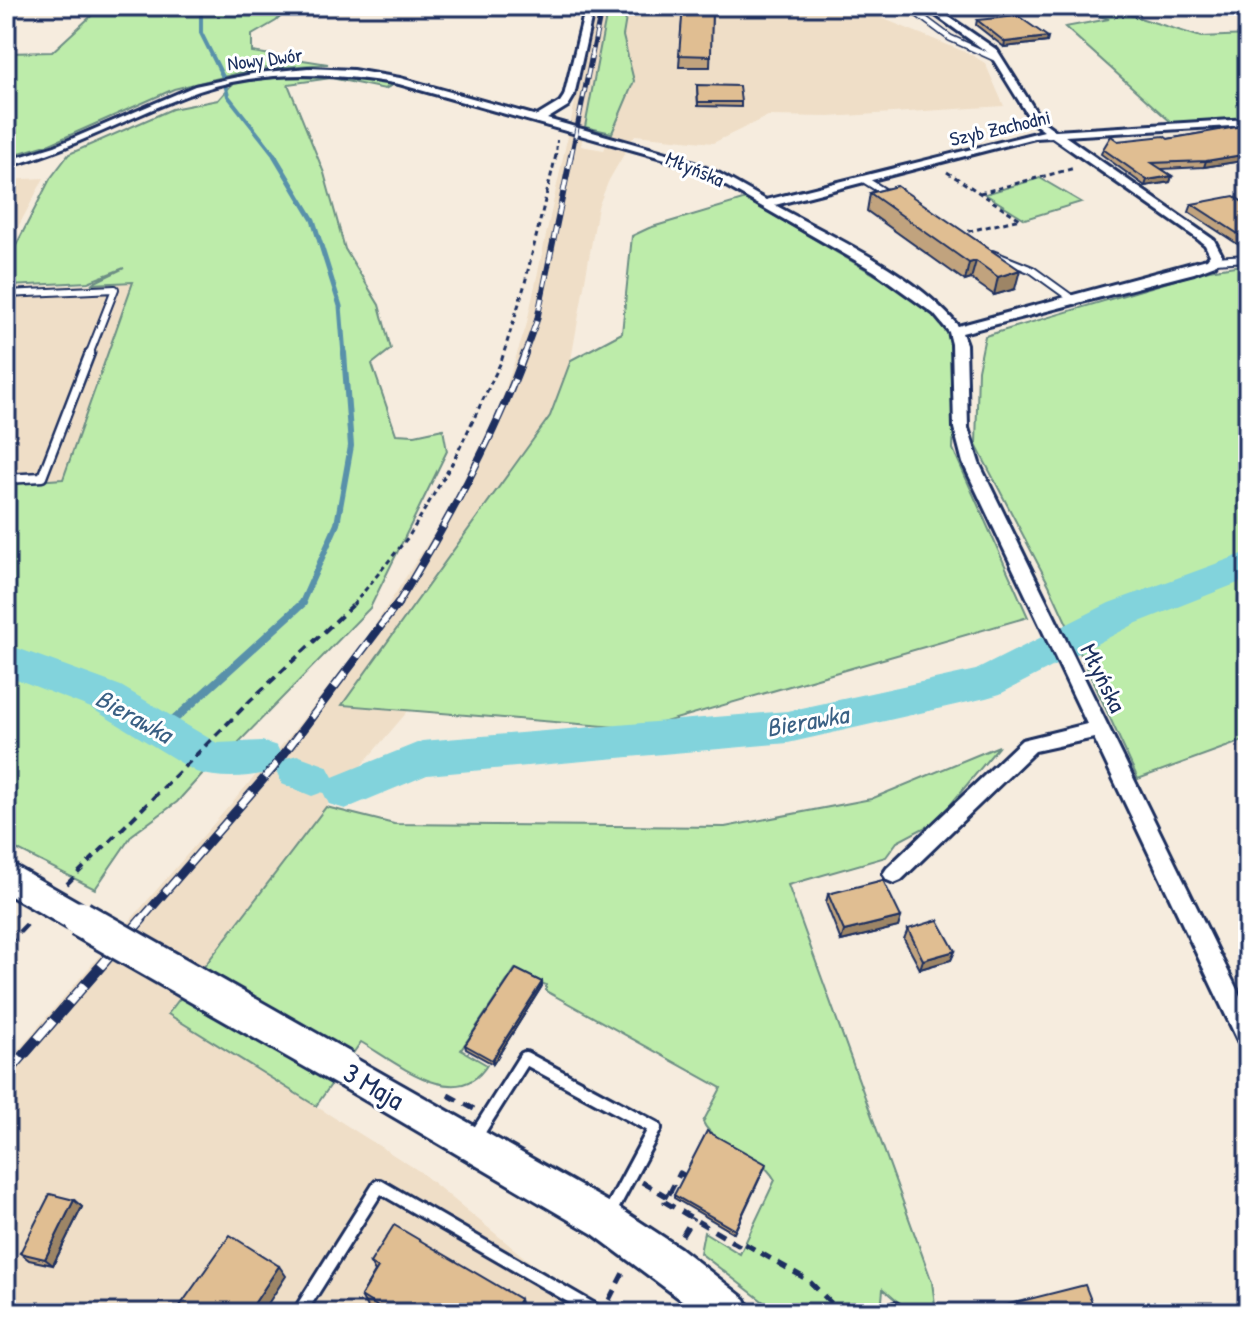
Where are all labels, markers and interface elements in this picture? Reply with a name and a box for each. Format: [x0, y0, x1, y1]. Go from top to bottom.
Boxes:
street label: Nowy Dwór [226, 40, 304, 77]
street label: Szyb Zachodni [947, 103, 1053, 152]
street label: Młyńska [662, 144, 729, 193]
street label: Młyńska [1074, 638, 1134, 717]
water label: Bierawka [90, 680, 181, 752]
water label: Bierawka [763, 696, 853, 745]
street label: 3 Maja [337, 1053, 411, 1119]

